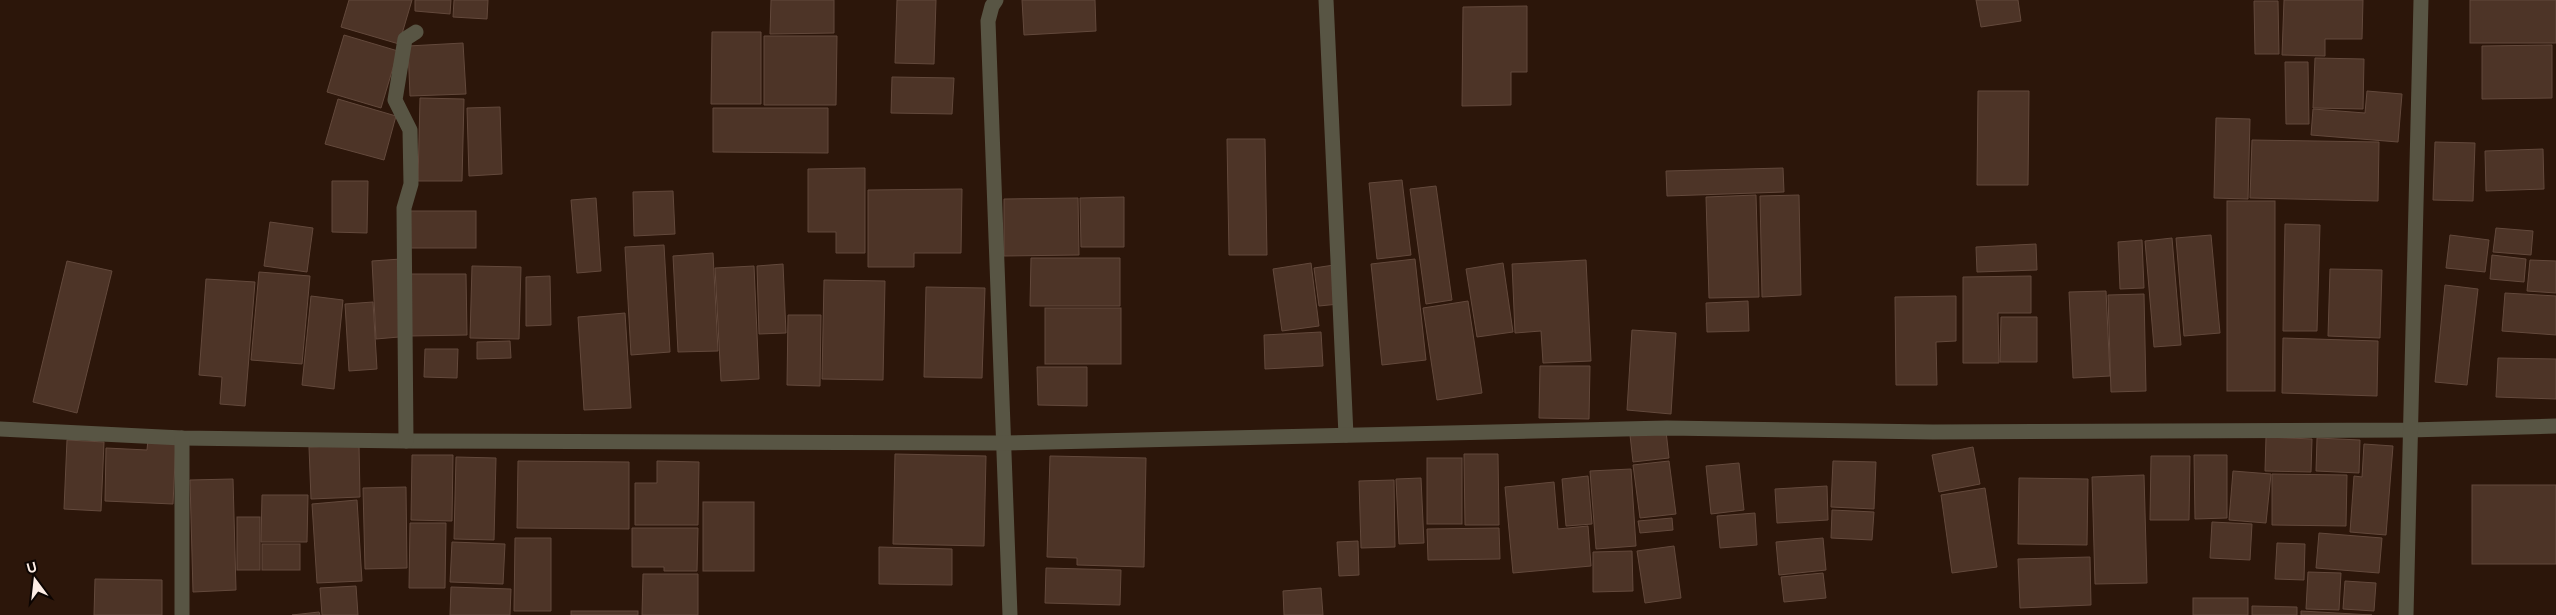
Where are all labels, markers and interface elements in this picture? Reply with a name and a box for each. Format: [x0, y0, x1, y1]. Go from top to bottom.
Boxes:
north arrow [10, 555, 60, 605]
text: U [25, 558, 39, 577]

